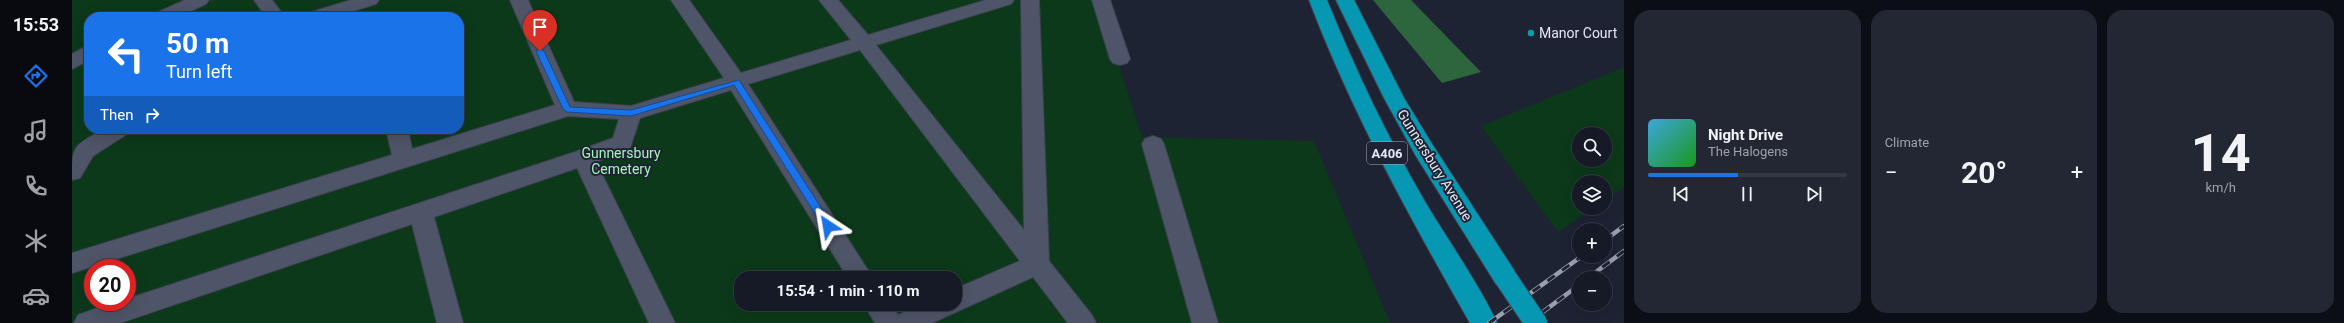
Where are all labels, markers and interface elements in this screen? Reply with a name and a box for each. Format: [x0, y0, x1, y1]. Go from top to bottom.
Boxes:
pin [523, 10, 557, 51]
text: 15:53 [13, 14, 59, 35]
icon: arrive [529, 16, 551, 38]
place label: Manor Court [1539, 25, 1618, 41]
text: 50 m [166, 27, 229, 60]
icon: left [100, 28, 152, 80]
marker: Manor Court [1526, 28, 1536, 38]
text: Turn left [166, 61, 232, 82]
icon: directions [22, 62, 50, 90]
icon: right [141, 104, 163, 126]
text: Then [100, 106, 133, 124]
street label: Gunnersbury Avenue [1394, 106, 1476, 224]
icon: music [22, 117, 50, 145]
text: 14 [2191, 123, 2251, 184]
text: Night Drive [1708, 126, 1783, 144]
map controls [1572, 127, 1612, 311]
button: search [1572, 127, 1612, 167]
text: Climate [1885, 135, 1929, 150]
road number: A406 [1367, 142, 1407, 164]
text: The Halogens [1708, 144, 1788, 159]
park label: Gunnersbury Cemetery [581, 145, 661, 177]
text: 20° [1961, 155, 2007, 190]
text: − [1885, 160, 1897, 185]
text: + [2071, 160, 2083, 185]
icon: phone [22, 172, 50, 200]
button: layers [1572, 175, 1612, 215]
text: km/h [2205, 180, 2236, 195]
icon: previous [1670, 183, 1692, 205]
icon: pause [1736, 183, 1758, 205]
icon: next [1803, 183, 1825, 205]
position arrow [807, 205, 849, 247]
button: + [1572, 223, 1612, 263]
icon: climate [22, 227, 50, 255]
speed limit sign: 20 [84, 259, 136, 311]
button: − [1572, 271, 1612, 311]
icon: car [22, 282, 50, 310]
text: 15:54 · 1 min · 110 m [777, 282, 919, 300]

